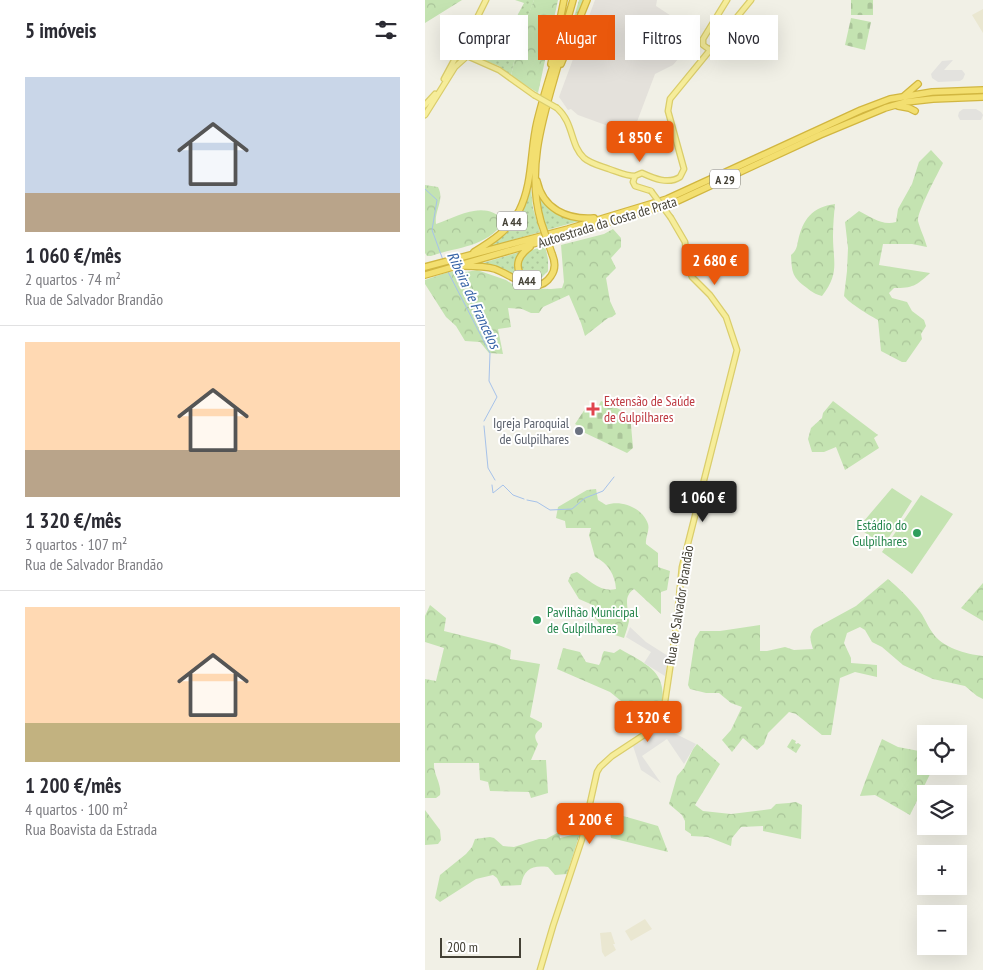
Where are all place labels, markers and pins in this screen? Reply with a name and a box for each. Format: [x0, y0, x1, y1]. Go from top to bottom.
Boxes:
pin: 1 850 € [594, 120, 686, 163]
pin: 2 680 € [669, 244, 761, 286]
place label: Extensão de Saúde de Gulpilhares [604, 392, 695, 426]
marker: Extensão de Saúde de Gulpilhares [586, 402, 600, 416]
place label: Igreja Paroquial de Gulpilhares [493, 414, 570, 448]
marker: Igreja Paroquial de Gulpilhares [573, 425, 585, 437]
pin: 1 060 € [657, 480, 749, 523]
place label: Estádio do Gulpilhares [852, 516, 907, 550]
marker: Estádio do Gulpilhares [911, 527, 923, 539]
place label: Pavilhão Municipal de Gulpilhares [547, 603, 639, 637]
marker: Pavilhão Municipal de Gulpilhares [531, 614, 543, 626]
pin: 1 320 € [602, 700, 694, 743]
pin: 1 200 € [544, 802, 636, 845]

